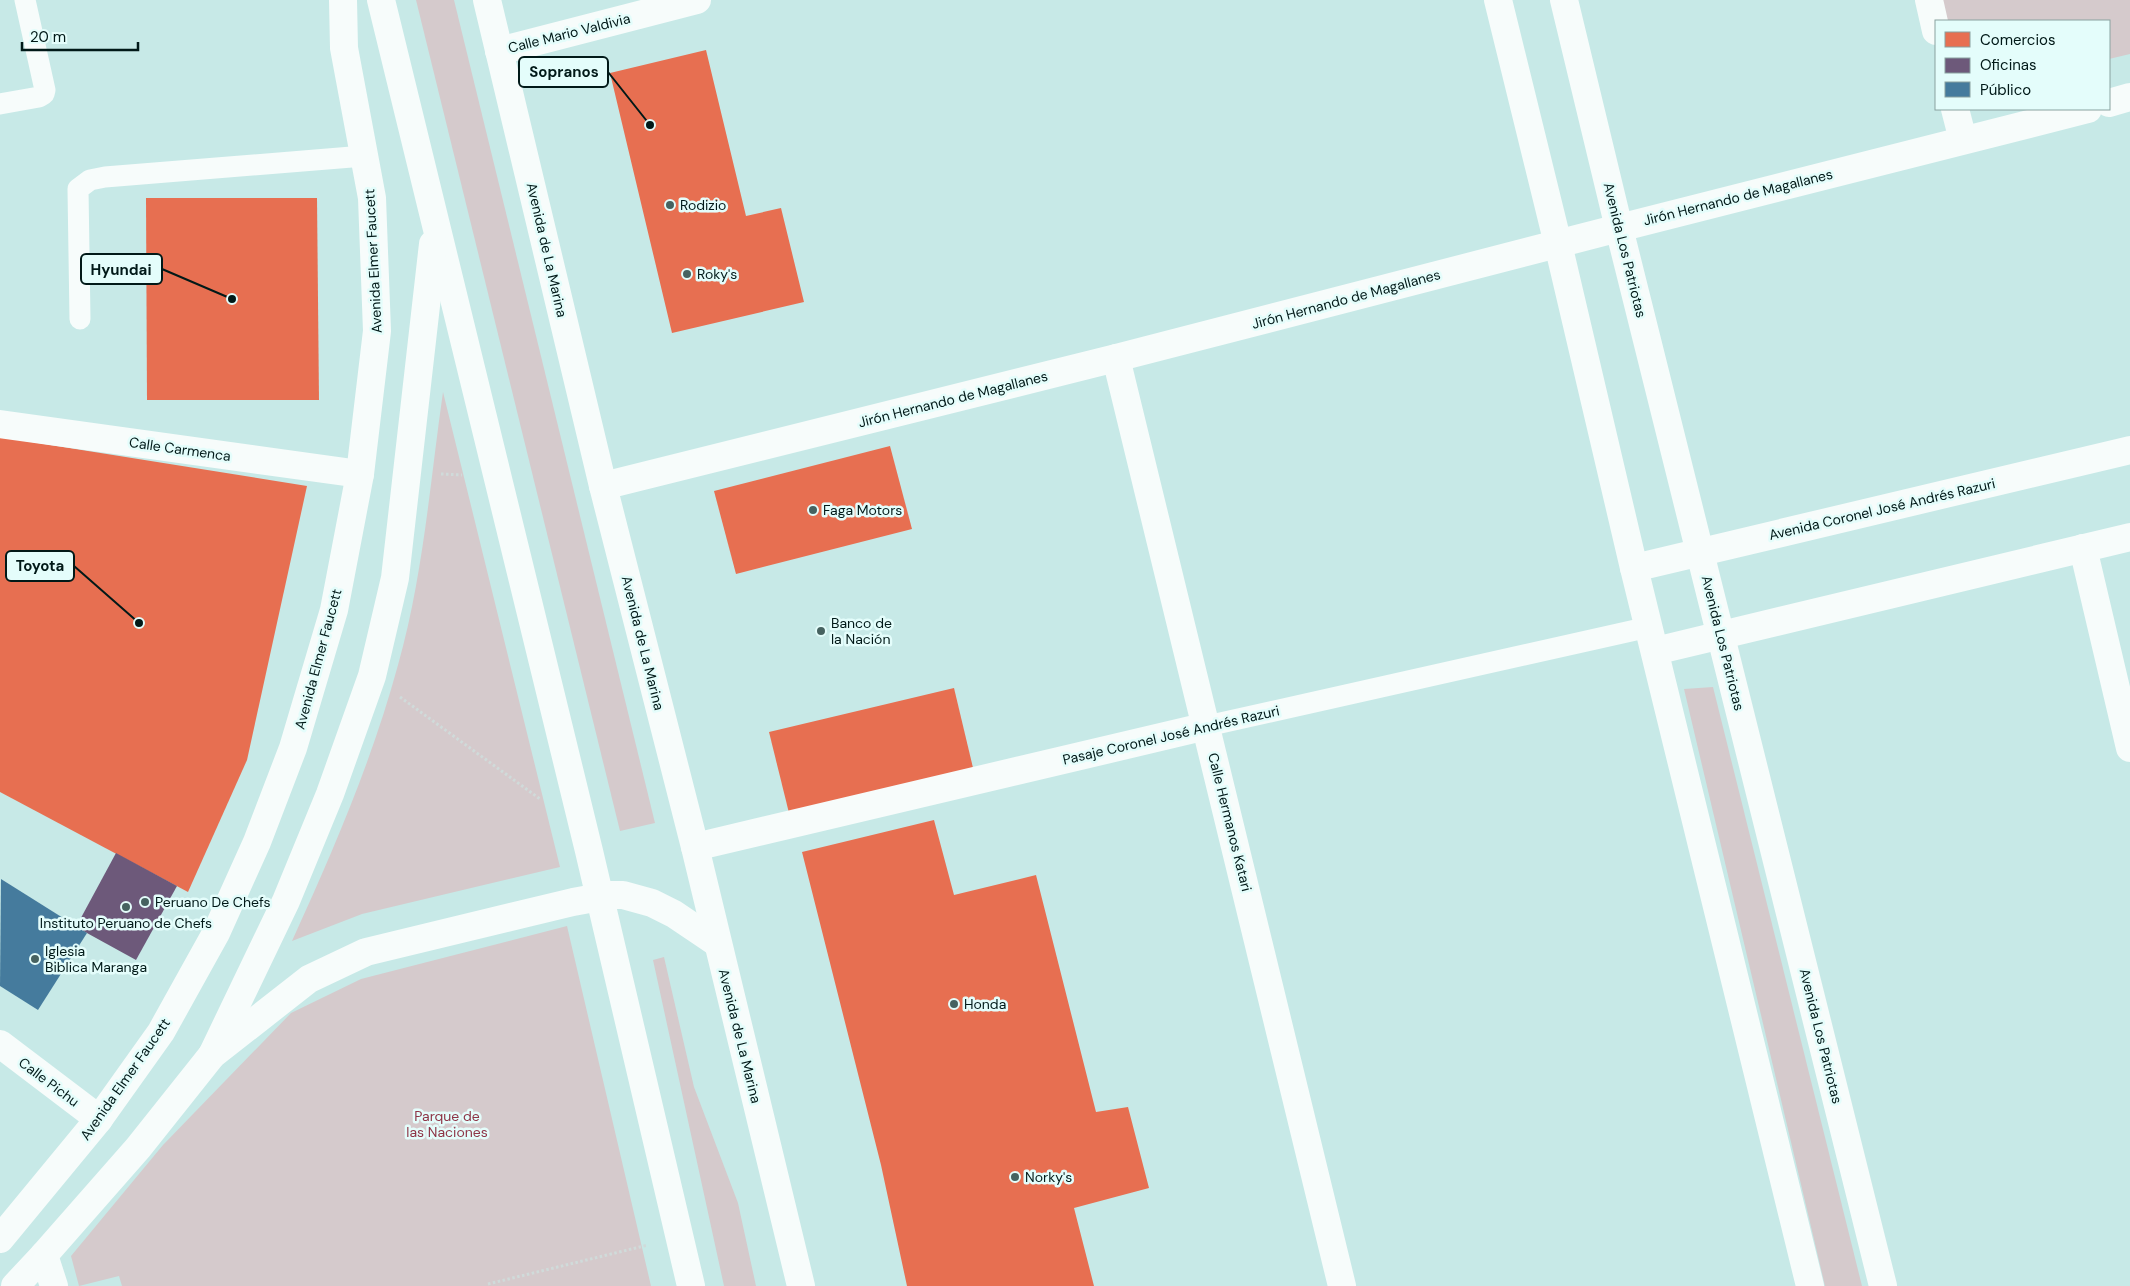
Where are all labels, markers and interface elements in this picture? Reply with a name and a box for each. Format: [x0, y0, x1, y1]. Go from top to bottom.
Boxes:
street label: Calle Mario Valdivia [506, 9, 632, 57]
scale bar [22, 20, 139, 52]
legend [1935, 20, 2110, 110]
text: 20 m [30, 27, 66, 47]
text: Comercios [1980, 30, 2055, 50]
text: Oficinas [1980, 55, 2037, 75]
callout: Sopranos [519, 57, 608, 87]
text: Sopranos [529, 62, 599, 82]
text: Público [1980, 80, 2031, 100]
street label: Jirón Hernando de Magallanes [1641, 165, 1835, 229]
street label: Avenida de La Marina [523, 181, 571, 319]
street label: Avenida Los Patriotas [1599, 181, 1651, 319]
street label: Avenida Elmer Faucett [360, 188, 386, 334]
place label: Rodizio [680, 196, 726, 214]
marker: Rodizio [664, 199, 676, 211]
callout: Hyundai [81, 254, 162, 284]
text: Hyundai [91, 260, 152, 280]
place label: Roky's [697, 265, 737, 283]
street label: Jirón Hernando de Magallanes [1250, 265, 1442, 333]
marker: Roky's [681, 268, 693, 280]
street label: Jirón Hernando de Magallanes [856, 367, 1050, 431]
street label: Calle Carmenca [128, 433, 232, 465]
street label: Avenida Coronel José Andrés Razuri [1767, 474, 1997, 544]
place label: Faga Motors [823, 501, 902, 519]
marker: Faga Motors [807, 504, 819, 516]
callout: Toyota [6, 551, 74, 581]
text: Toyota [16, 556, 64, 576]
street label: Avenida de La Marina [618, 574, 668, 712]
street label: Avenida Los Patriotas [1697, 574, 1749, 712]
street label: Avenida Elmer Faucett [291, 587, 345, 731]
place label: Banco de la Nación [831, 614, 892, 648]
marker: Banco de la Nación [815, 625, 827, 637]
street label: Pasaje Coronel José Andrés Razuri [1061, 701, 1281, 769]
street label: Calle Hermanos Katari [1204, 751, 1256, 893]
place label: Peruano De Chefs [155, 893, 270, 911]
marker: Peruano De Chefs [139, 896, 151, 908]
marker: Instituto Peruano de Chefs [120, 901, 132, 913]
place label: Instituto Peruano de Chefs [40, 914, 212, 932]
place label: Iglesia Biblica Maranga [45, 942, 147, 976]
marker: Iglesia Biblica Maranga [29, 953, 41, 965]
street label: Avenida de La Marina [715, 967, 765, 1105]
street label: Avenida Los Patriotas [1795, 967, 1847, 1105]
place label: Honda [964, 995, 1006, 1013]
marker: Honda [948, 998, 960, 1010]
street label: Avenida Elmer Faucett [76, 1015, 174, 1143]
street label: Calle Pichu [15, 1053, 83, 1111]
park label: Parque de las Naciones [406, 1107, 488, 1141]
place label: Norky's [1025, 1168, 1072, 1186]
marker: Norky's [1009, 1171, 1021, 1183]

